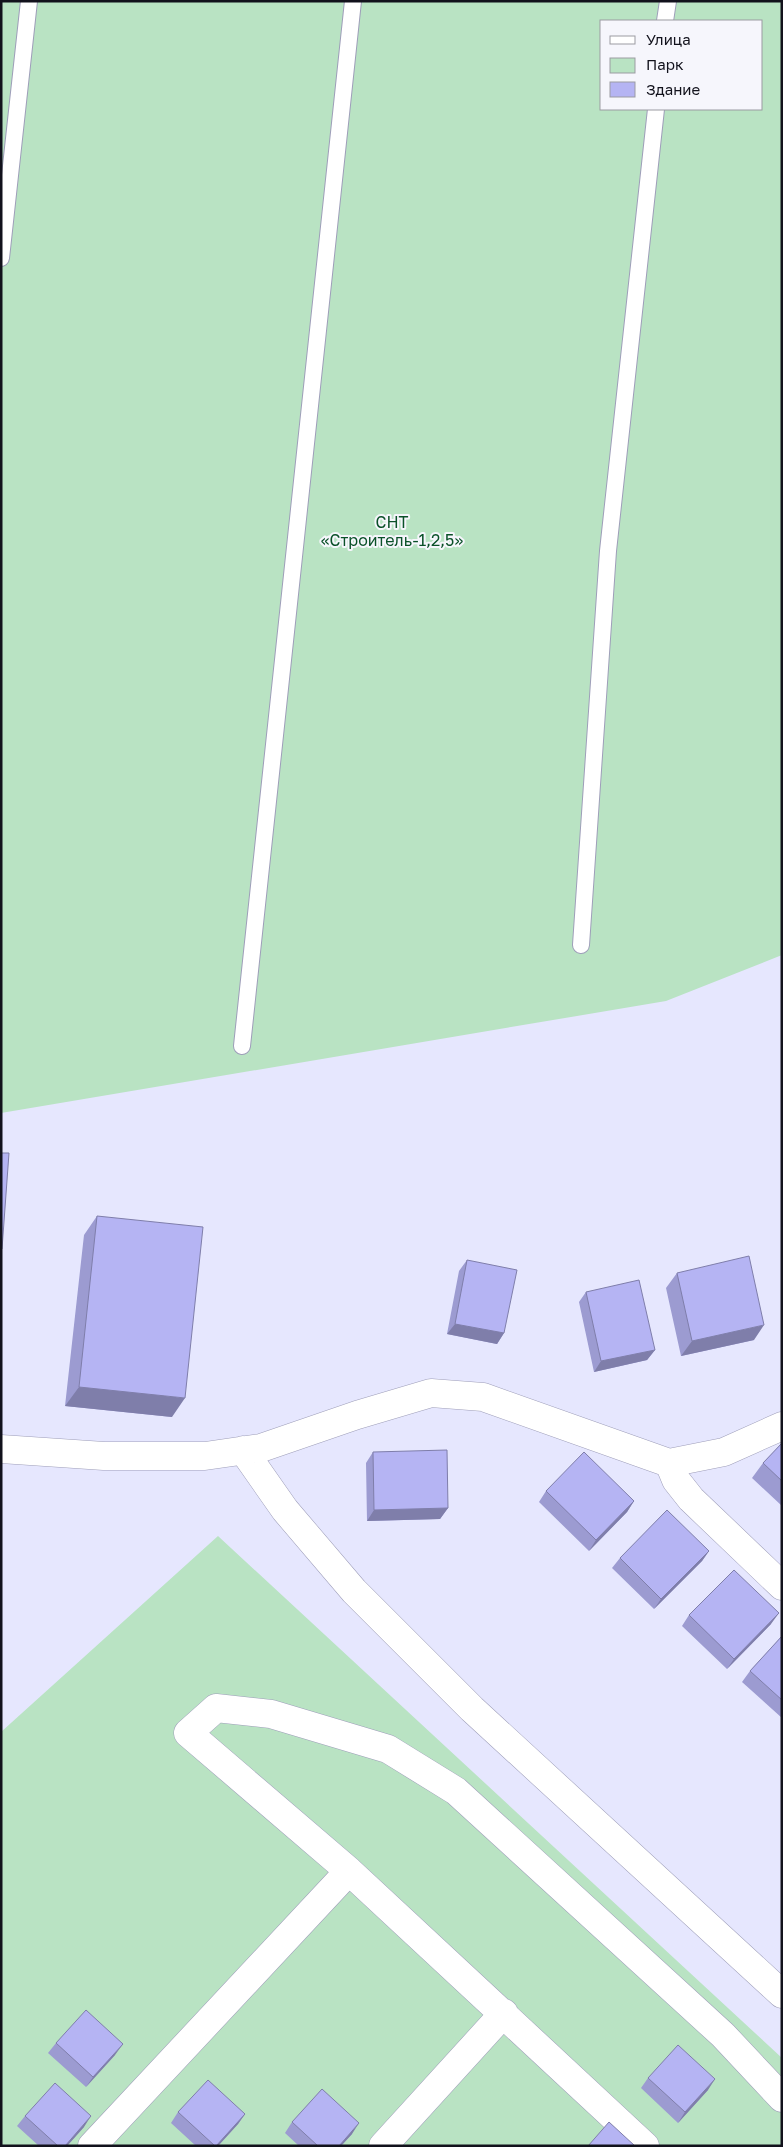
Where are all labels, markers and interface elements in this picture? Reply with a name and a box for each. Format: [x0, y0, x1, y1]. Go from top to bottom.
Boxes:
legend [600, 20, 763, 110]
text: Улица [646, 30, 691, 48]
text: Парк [646, 55, 684, 73]
text: Здание [646, 80, 700, 98]
park label: СНТ «Строитель-1,2,5» [321, 512, 463, 550]

